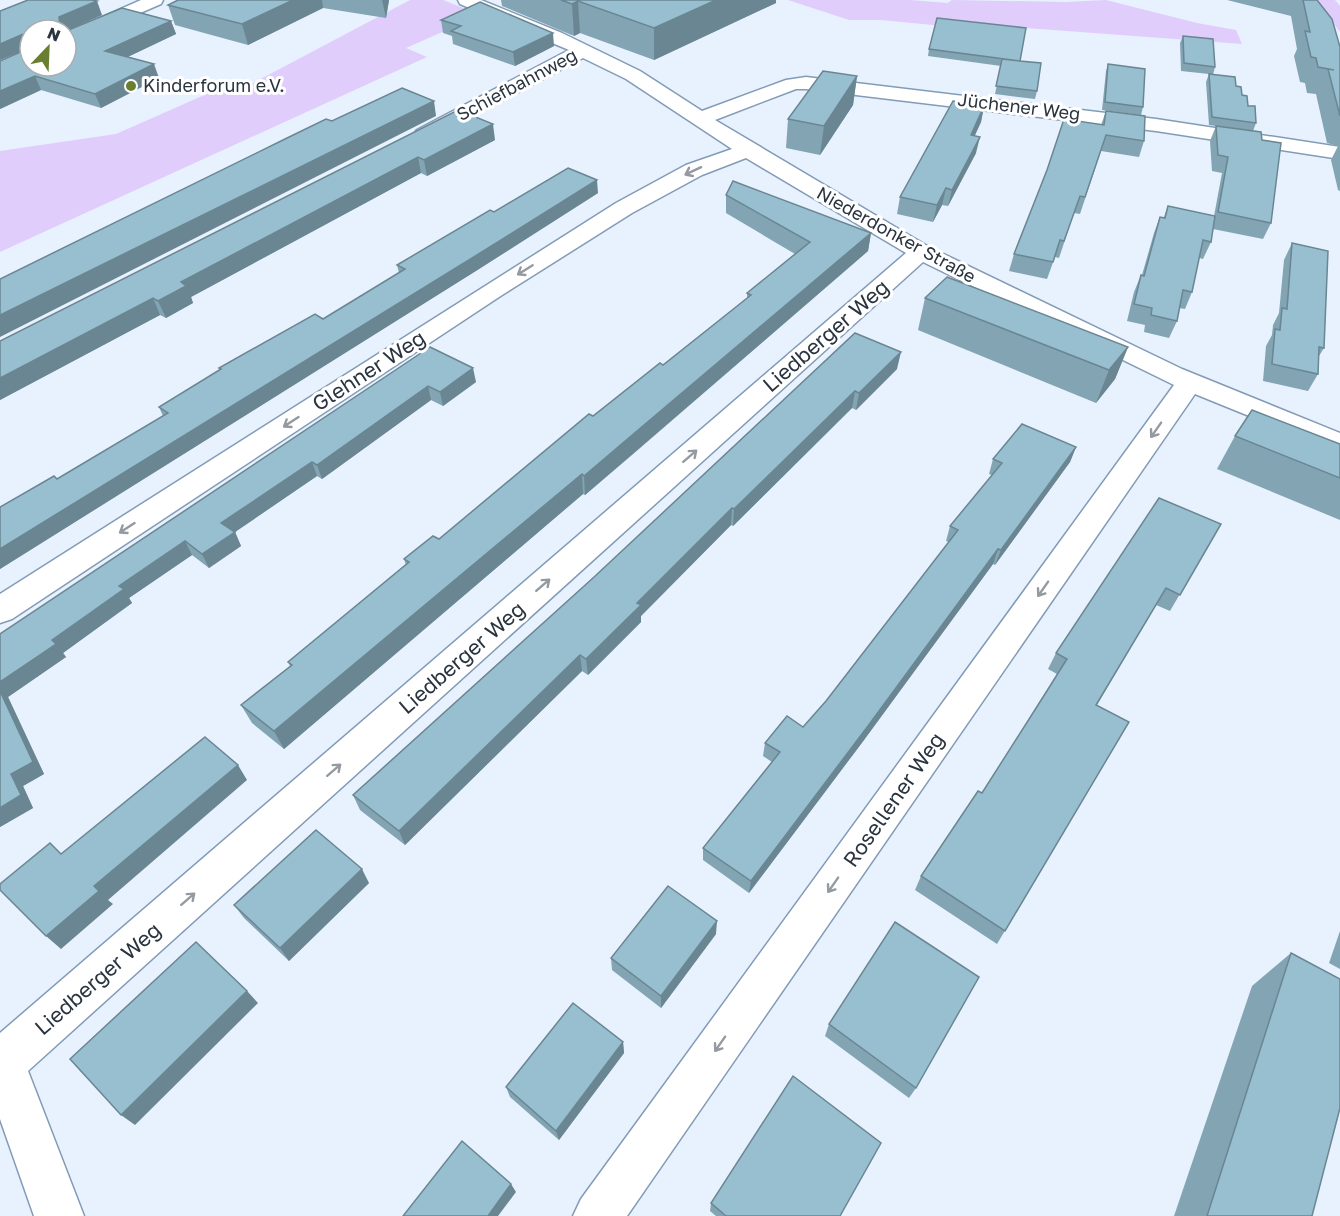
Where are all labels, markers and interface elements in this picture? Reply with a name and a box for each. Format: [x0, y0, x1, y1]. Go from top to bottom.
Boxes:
north arrow [18, 18, 78, 78]
text: N [44, 23, 63, 46]
street label: Schiefbahnweg [453, 43, 580, 125]
place label: Kinderforum e.V. [143, 74, 285, 96]
marker: Kinderforum e.V. [124, 79, 138, 93]
street label: Jüchener Weg [957, 88, 1082, 124]
one-way arrow [685, 166, 703, 178]
street label: Niederdonker Straße [813, 181, 980, 287]
one-way arrow [517, 265, 534, 277]
street label: Liedberger Weg [757, 273, 894, 397]
street label: Glehner Weg [307, 324, 430, 416]
one-way arrow [282, 415, 299, 428]
one-way arrow [1150, 422, 1162, 438]
one-way arrow [682, 449, 697, 463]
one-way arrow [119, 522, 136, 534]
one-way arrow [536, 578, 551, 592]
one-way arrow [1037, 581, 1049, 597]
street label: Liedberger Weg [393, 595, 530, 719]
street label: Rosellener Weg [837, 727, 949, 872]
one-way arrow [327, 763, 342, 777]
one-way arrow [827, 877, 839, 893]
one-way arrow [180, 892, 195, 906]
street label: Liedberger Weg [29, 916, 166, 1040]
one-way arrow [714, 1036, 726, 1052]

